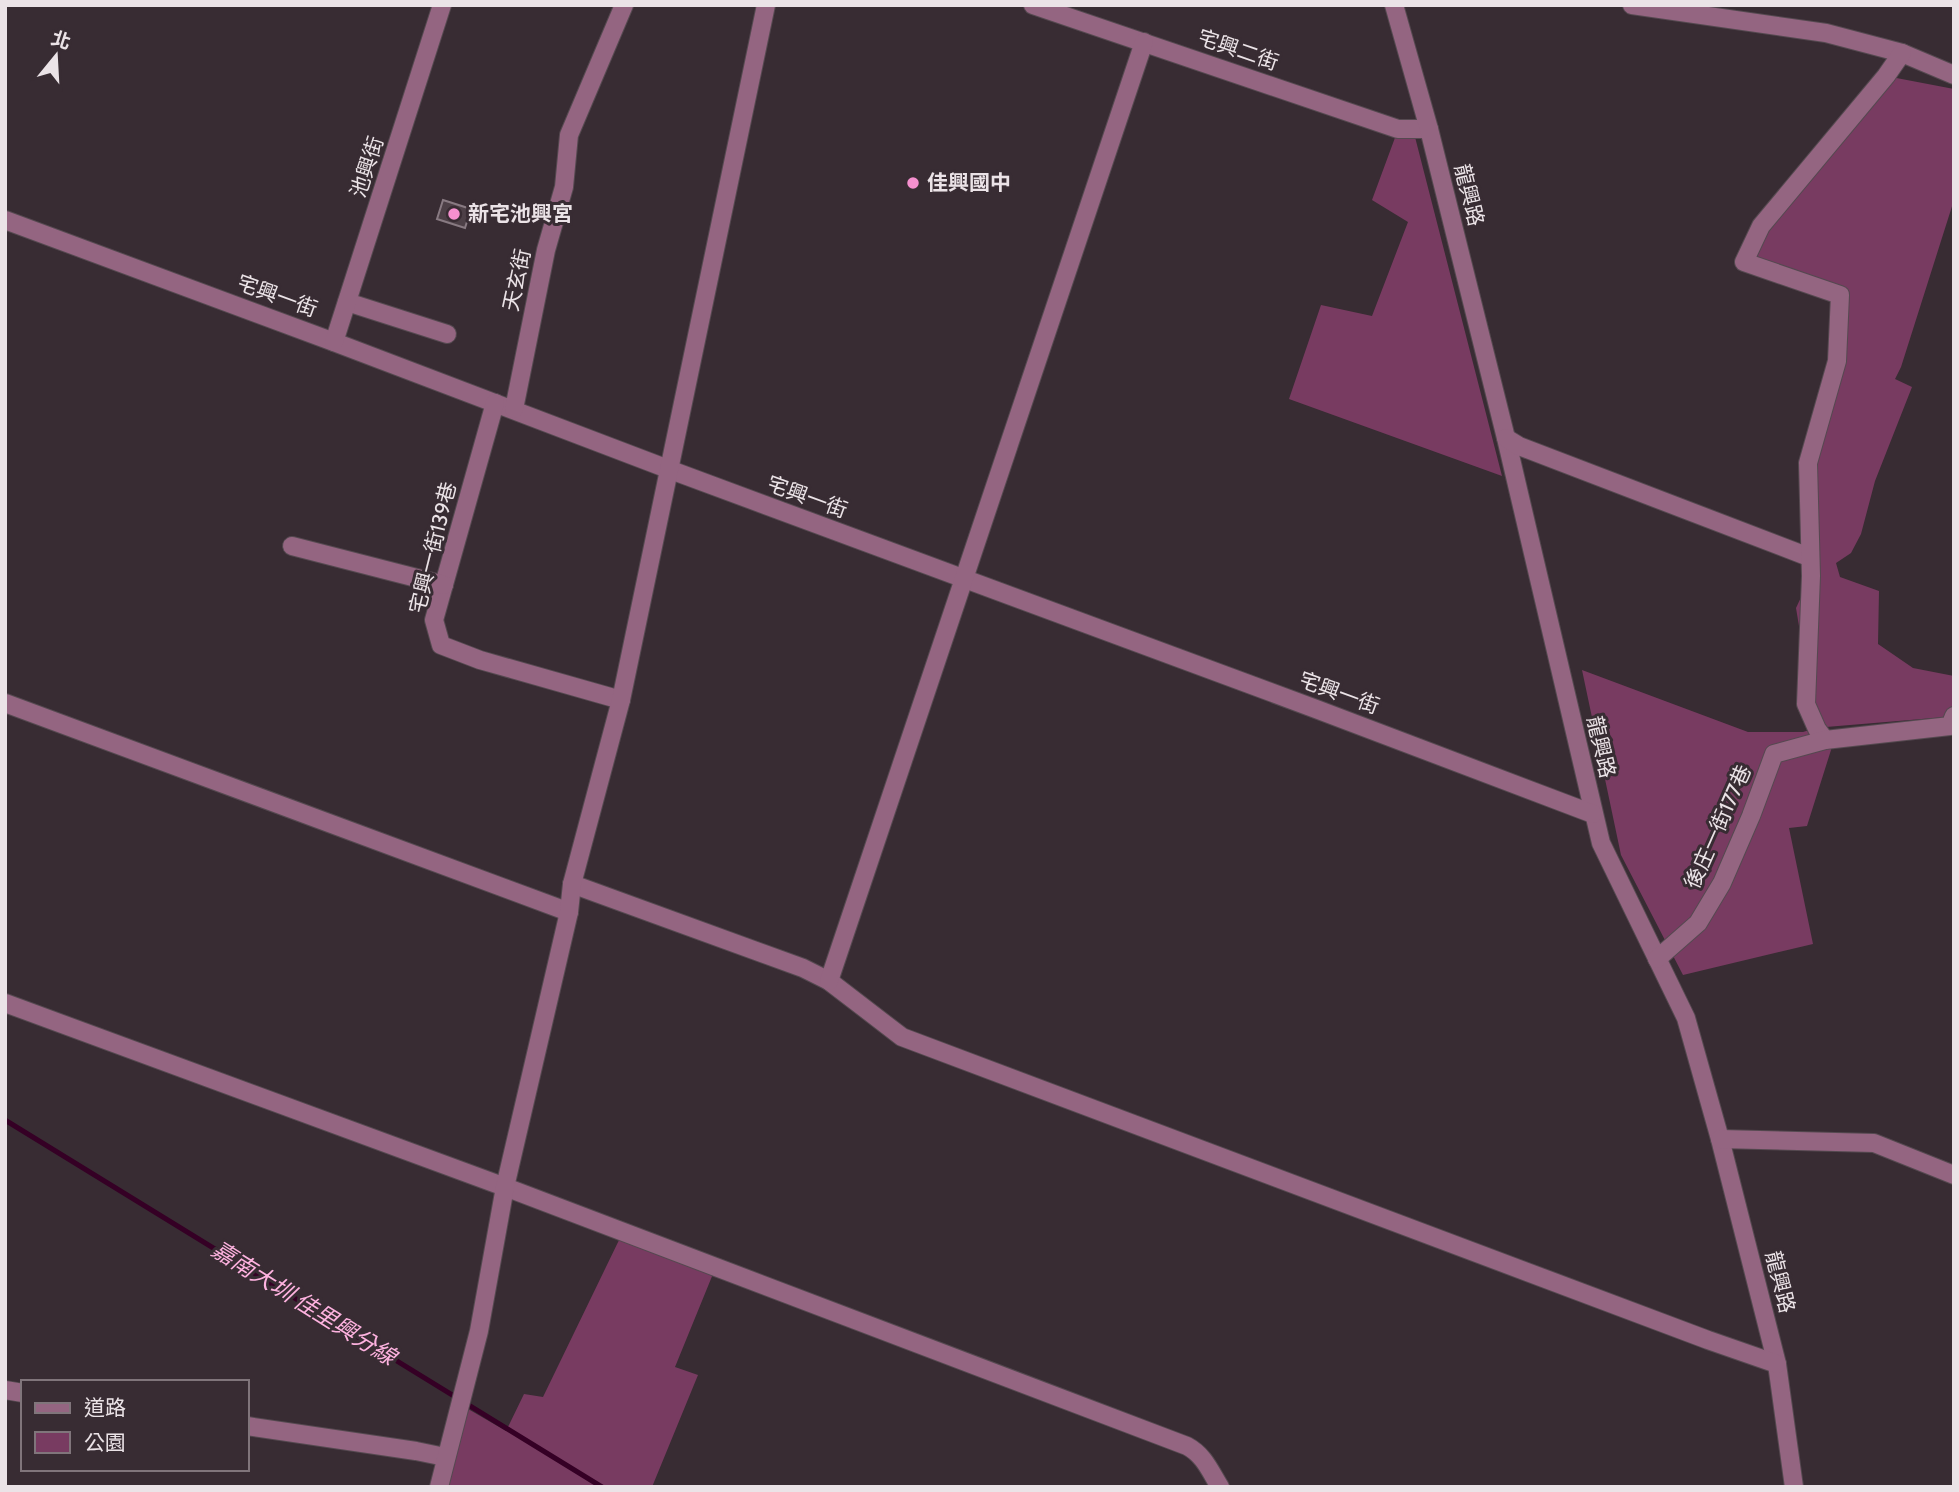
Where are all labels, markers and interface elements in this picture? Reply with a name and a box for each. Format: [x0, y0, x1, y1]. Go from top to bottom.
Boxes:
north arrow [21, 21, 91, 91]
street label: 宅興二街 [1194, 24, 1282, 75]
text: 北 [49, 26, 74, 54]
street label: 池興街 [345, 133, 388, 201]
street label: 龍興路 [1450, 161, 1489, 228]
place label: 佳興國中 [927, 170, 1011, 195]
marker: 佳興國中 [905, 175, 921, 191]
place label: 新宅池興宮 [468, 201, 573, 226]
marker: 新宅池興宮 [446, 206, 462, 222]
street label: 天玄街 [498, 246, 535, 313]
street label: 宅興一街 [233, 269, 321, 322]
street label: 宅興一街 [763, 470, 851, 523]
street label: 宅興一街139巷 [404, 479, 461, 616]
street label: 宅興一街 [1295, 666, 1383, 719]
street label: 龍興路 [1582, 713, 1621, 780]
street label: 後庄一街177巷 [1679, 761, 1756, 893]
water label: 嘉南大圳 佳里興分線 [207, 1235, 404, 1373]
street label: 龍興路 [1761, 1248, 1800, 1315]
legend [21, 1380, 248, 1471]
text: 道路 [84, 1395, 126, 1420]
text: 公園 [84, 1430, 126, 1455]

